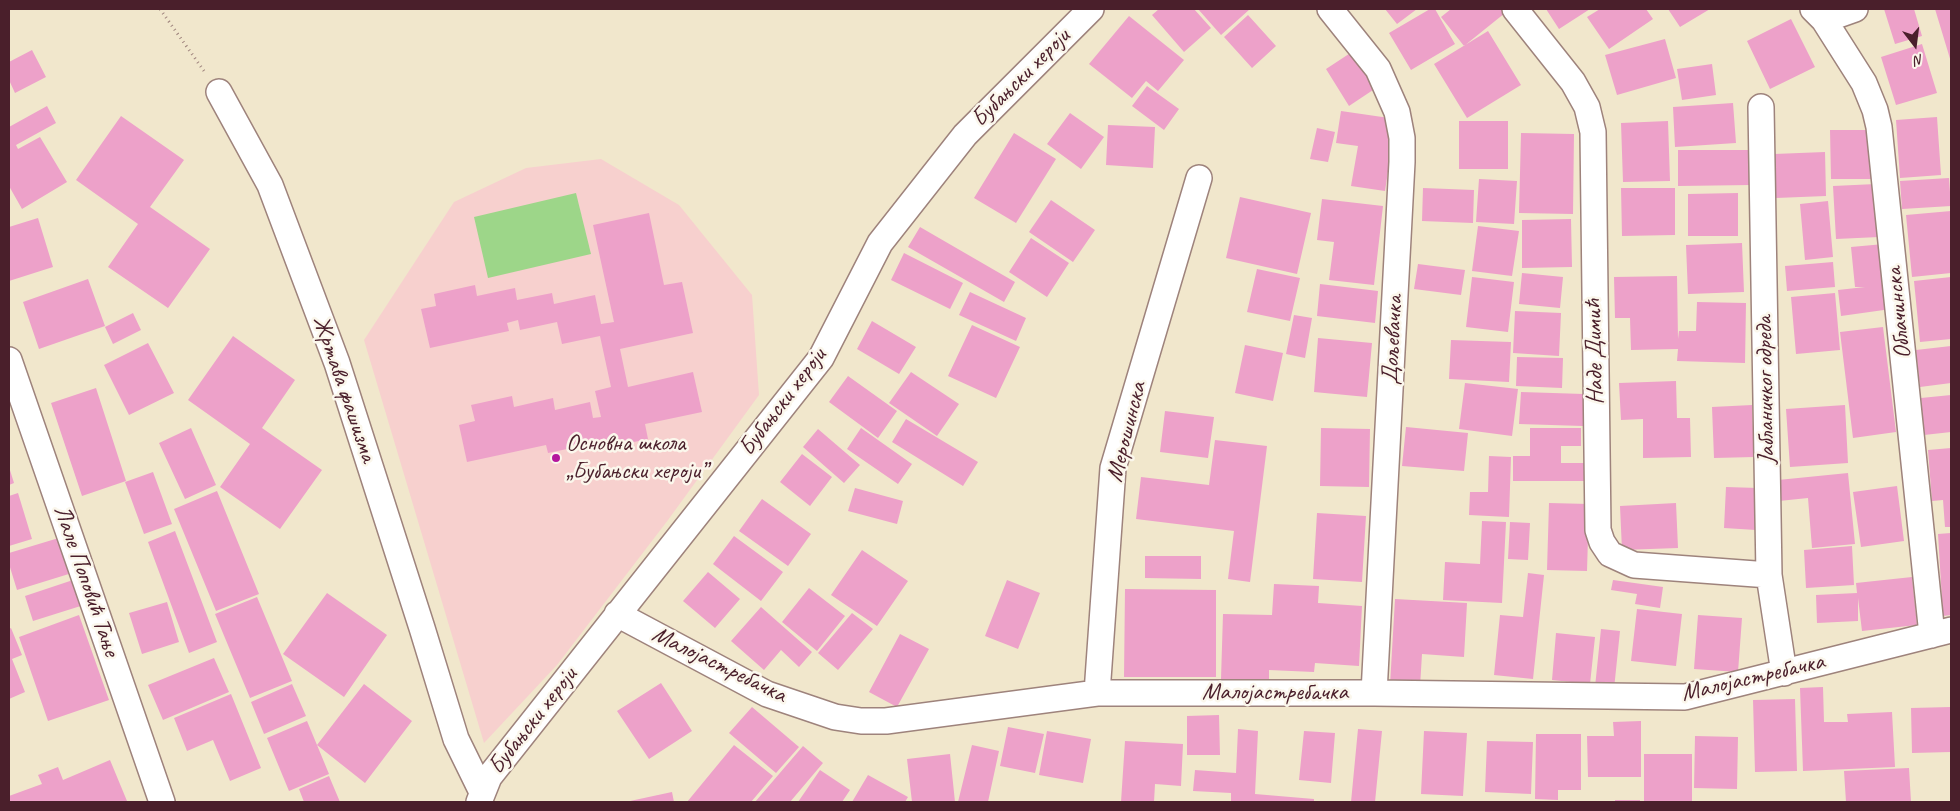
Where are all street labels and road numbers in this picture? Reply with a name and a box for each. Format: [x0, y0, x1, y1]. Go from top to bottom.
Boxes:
street label: Бубањски хероји [966, 23, 1076, 133]
street label: Облачинска [1880, 266, 1918, 360]
street label: Дољевачка [1376, 295, 1410, 385]
street label: Наде Димић [1580, 299, 1610, 405]
street label: Жртава фашизма [305, 312, 383, 466]
street label: Јабланичког одреда [1750, 316, 1782, 464]
street label: Бубањски хероји [733, 342, 833, 462]
street label: Мерошинска [1101, 379, 1153, 485]
street label: Лале Поповић Тање [47, 502, 125, 660]
street label: Малојастребачка [647, 620, 791, 710]
street label: Малојастребачка [1679, 648, 1827, 708]
street label: Бубањски хероји [482, 662, 584, 780]
street label: Малојастребачка [1202, 679, 1348, 707]

